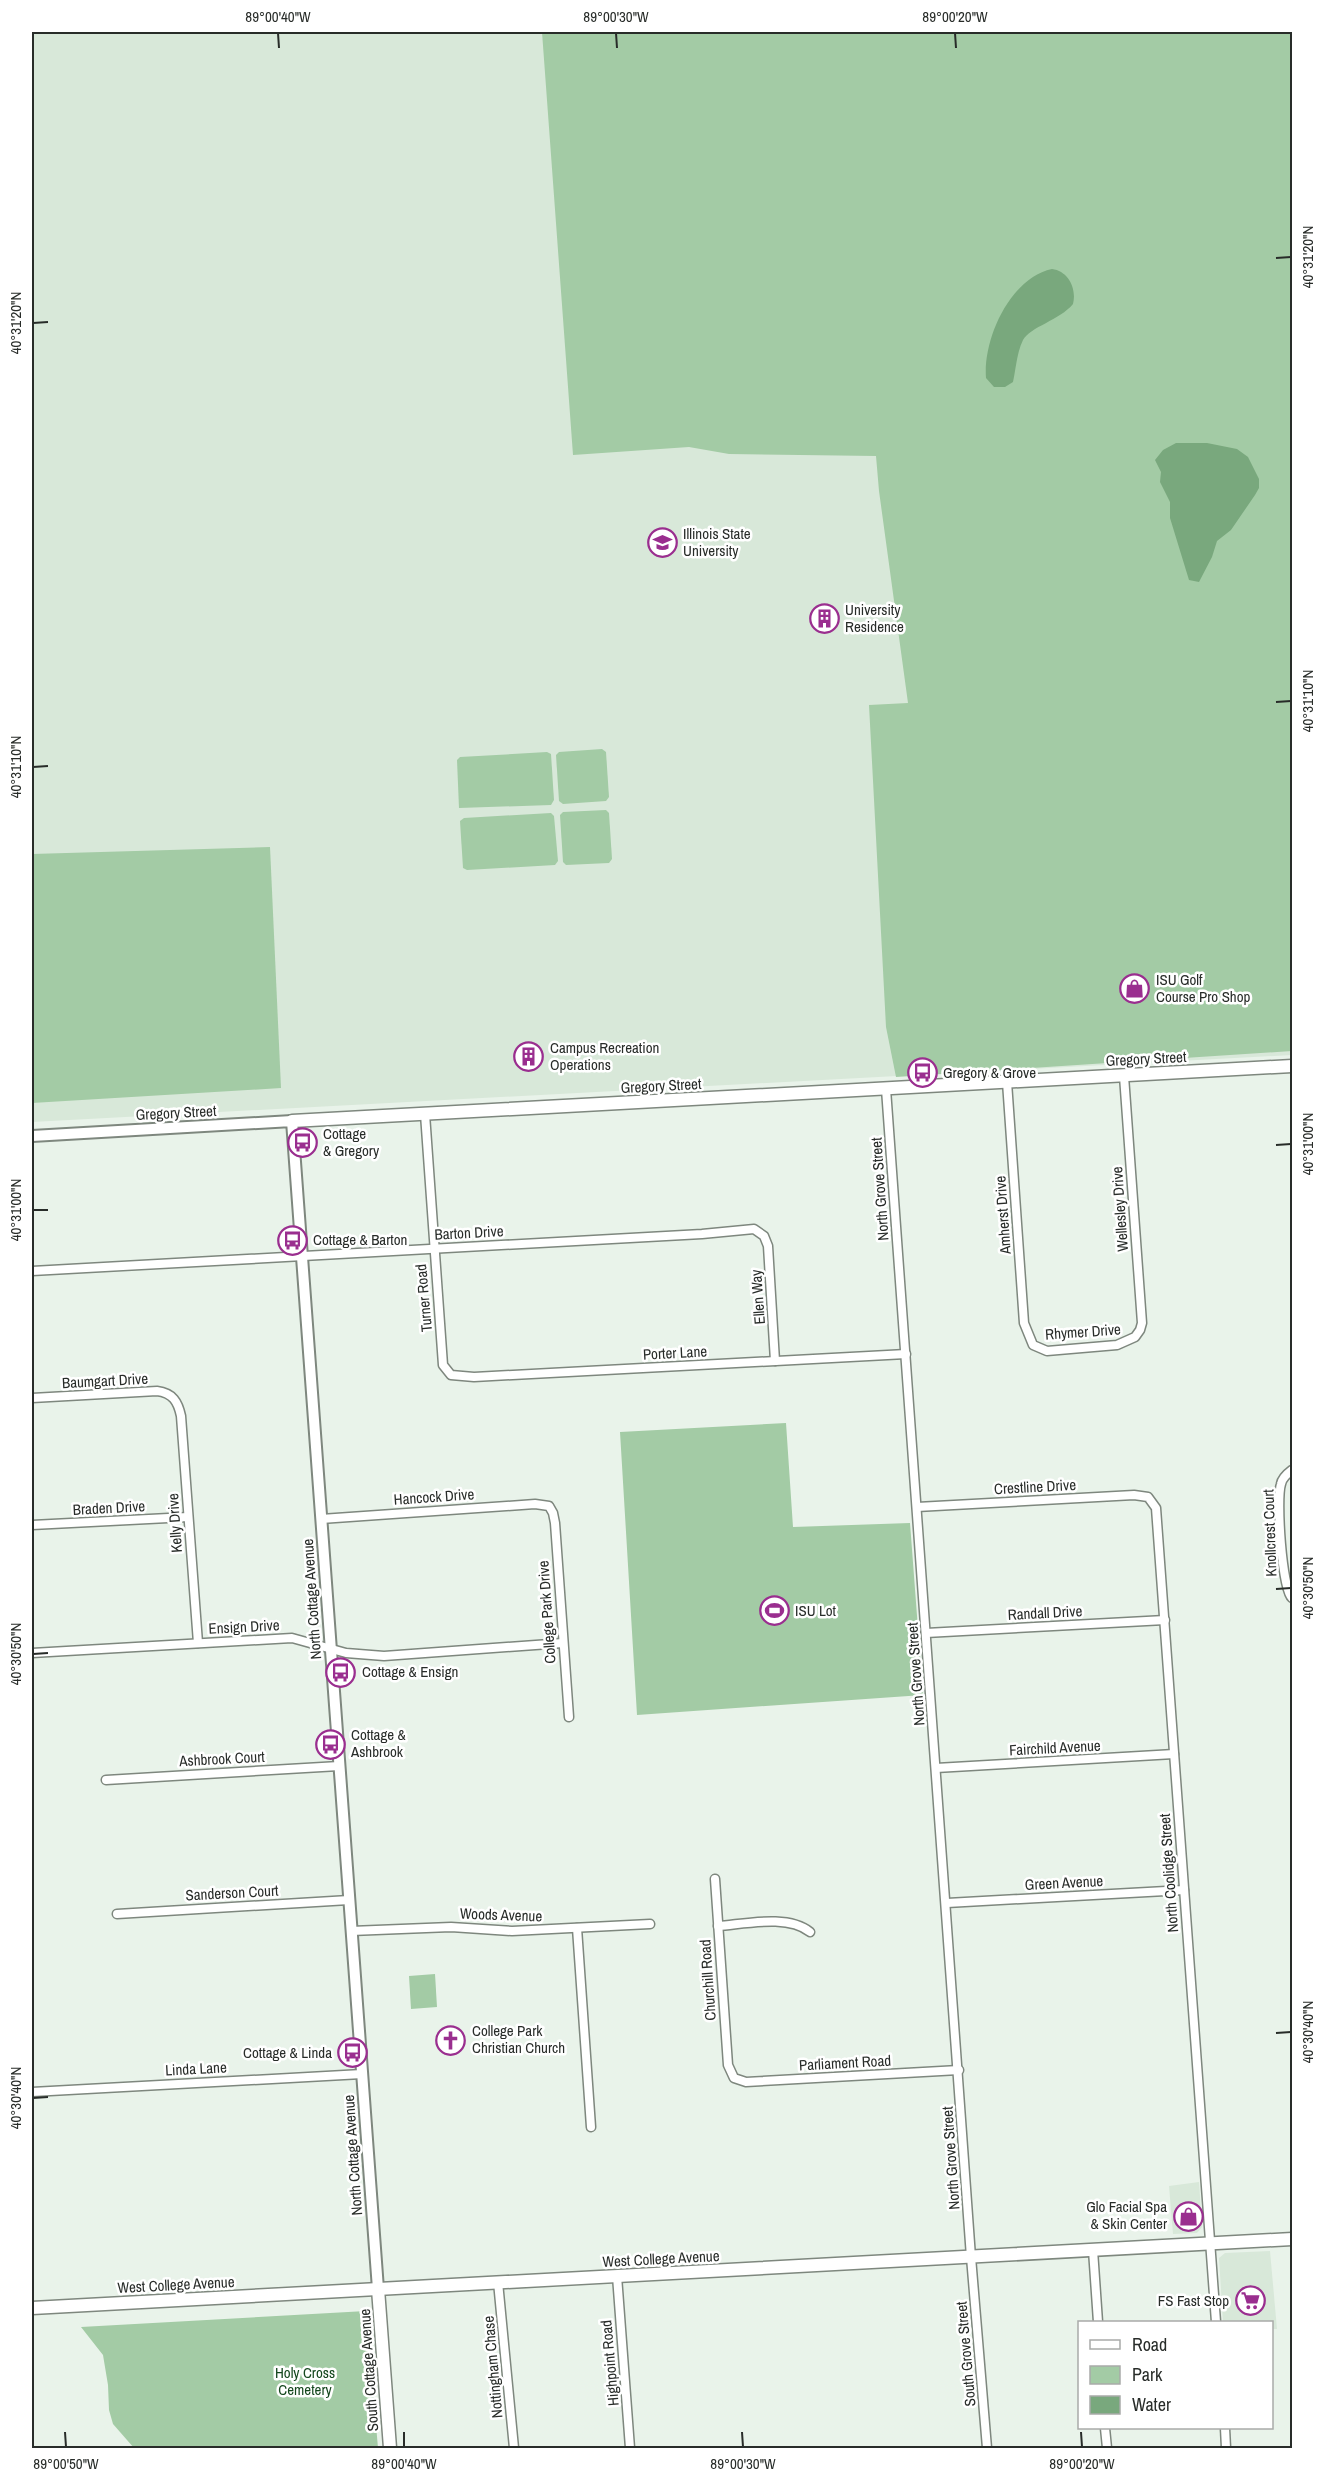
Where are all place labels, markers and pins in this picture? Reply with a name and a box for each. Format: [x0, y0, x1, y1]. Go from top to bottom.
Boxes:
place label: Illinois State University [683, 523, 751, 561]
school or university icon: Illinois State University [646, 527, 678, 559]
place label: University Residence [845, 599, 904, 637]
building icon: University Residence [808, 603, 840, 635]
place label: ISU Golf Course Pro Shop [1156, 969, 1251, 1007]
shop icon: ISU Golf Course Pro Shop [1119, 973, 1151, 1005]
place label: Campus Recreation Operations [550, 1037, 659, 1075]
building icon: Campus Recreation Operations [513, 1041, 545, 1073]
bus stop icon: Gregory & Grove [906, 1057, 938, 1089]
place label: Gregory & Grove [943, 1062, 1036, 1083]
place label: Cottage & Gregory [323, 1123, 380, 1161]
bus stop icon: Cottage & Gregory [286, 1127, 318, 1159]
bus stop icon: Cottage & Barton [276, 1224, 308, 1256]
place label: Cottage & Barton [313, 1229, 407, 1250]
sports icon: ISU Lot [758, 1595, 790, 1627]
place label: ISU Lot [795, 1600, 837, 1621]
bus stop icon: Cottage & Ensign [325, 1656, 357, 1688]
place label: Cottage & Ensign [362, 1661, 458, 1682]
place label: Cottage & Ashbrook [350, 1724, 407, 1762]
bus stop icon: Cottage & Ashbrook [314, 1728, 346, 1760]
place label: College Park Christian Church [472, 2020, 565, 2058]
church icon: College Park Christian Church [435, 2024, 467, 2056]
bus stop icon: Cottage & Linda [337, 2037, 369, 2069]
place label: Cottage & Linda [243, 2042, 332, 2063]
place label: Glo Facial Spa & Skin Center [1086, 2196, 1167, 2234]
shop icon: Glo Facial Spa & Skin Center [1172, 2200, 1204, 2232]
supermarket icon: FS Fast Stop [1234, 2285, 1266, 2317]
place label: FS Fast Stop [1158, 2290, 1229, 2311]

